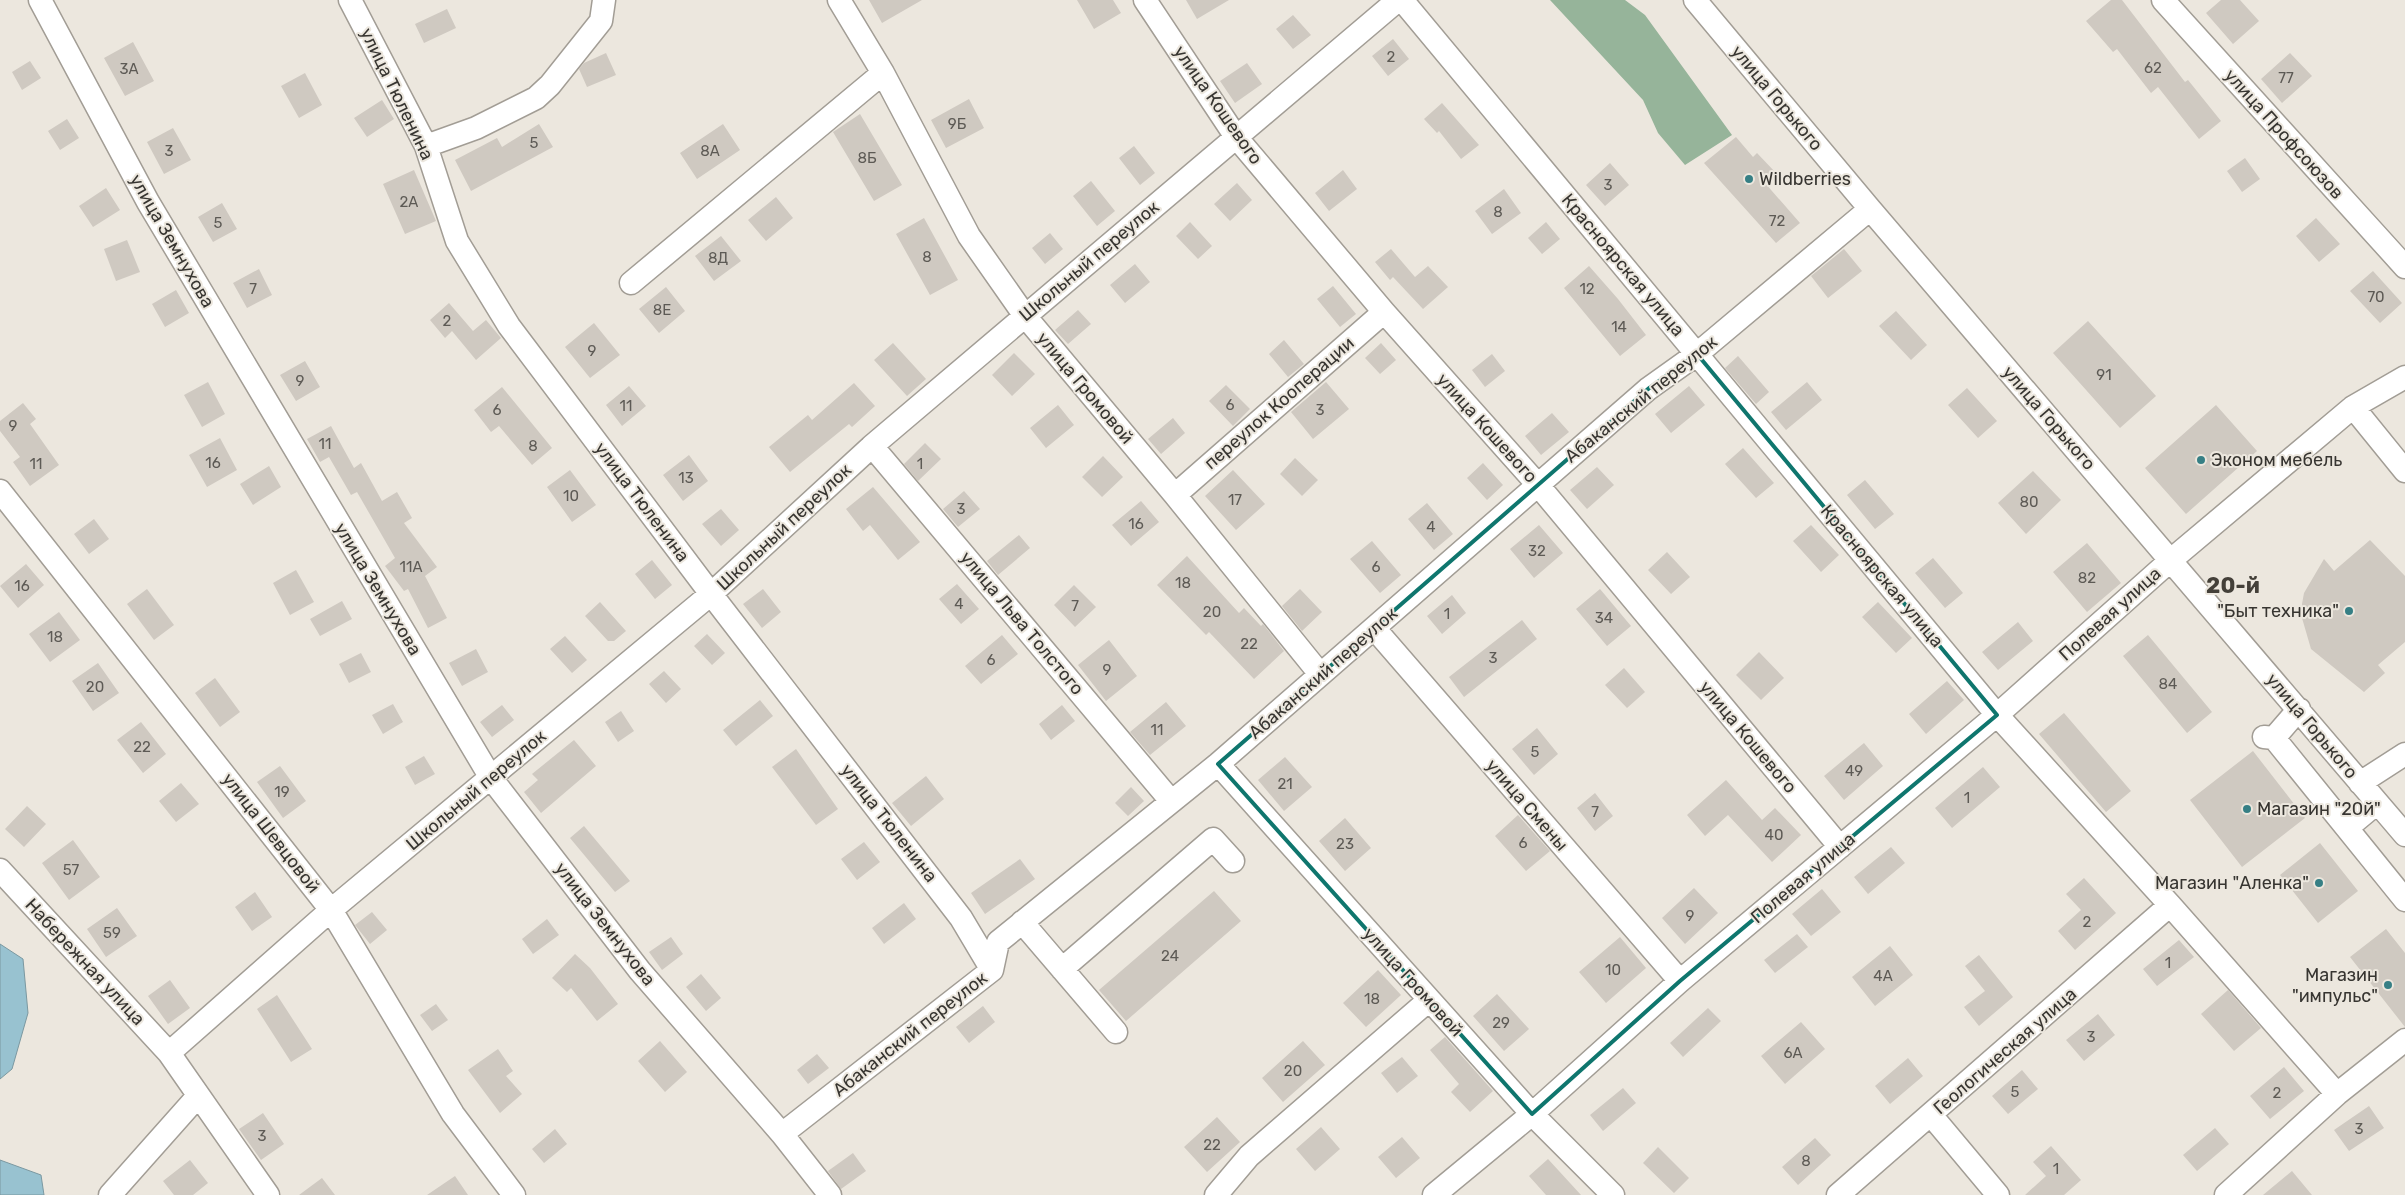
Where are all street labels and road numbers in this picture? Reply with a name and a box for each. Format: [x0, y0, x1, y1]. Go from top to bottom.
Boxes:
street label: улица Тюленина [356, 24, 438, 164]
street label: улица Кошевого [1169, 41, 1267, 169]
street label: улица Горького [1727, 41, 1827, 155]
street label: улица Профсоюзов [2220, 64, 2348, 204]
street label: улица Земнухова [125, 170, 219, 312]
street label: Красноярская улица [1557, 189, 1689, 341]
street label: Школьный переулок [1014, 196, 1164, 326]
street label: улица Громовой [1032, 328, 1138, 448]
street label: Абаканский переулок [1560, 331, 1722, 467]
street label: переулок Кооперации [1200, 332, 1358, 474]
street label: улица Горького [1998, 361, 2100, 475]
street label: улица Кошевого [1432, 369, 1542, 487]
street label: улица Тюленина [590, 438, 694, 566]
street label: Школьный переулок [712, 459, 856, 595]
street label: Красноярская улица [1816, 500, 1948, 652]
street label: улица Земнухова [330, 519, 426, 659]
street label: улица Льва Толстого [955, 547, 1089, 699]
street label: Полевая улица [2054, 562, 2166, 666]
street label: Абаканский переулок [1244, 602, 1402, 744]
street label: улица Горького [2262, 669, 2362, 783]
street label: улица Кошевого [1695, 676, 1801, 798]
street label: Школьный переулок [401, 725, 551, 855]
street label: улица Смены [1481, 755, 1573, 855]
street label: улица Тюленина [836, 759, 942, 887]
street label: улица Шевцовой [217, 769, 325, 897]
street label: Полевая улица [1746, 828, 1860, 928]
street label: улица Земнухова [550, 858, 660, 990]
street label: Набережная улица [21, 894, 149, 1030]
street label: улица Громовой [1358, 923, 1468, 1041]
street label: Абаканский переулок [828, 967, 992, 1101]
street label: Геологическая улица [1929, 983, 2081, 1119]

